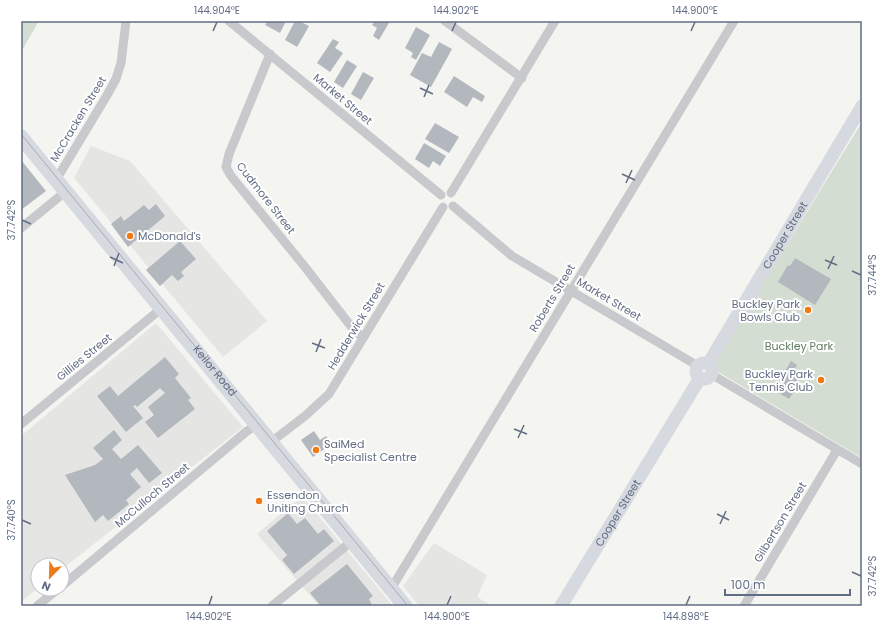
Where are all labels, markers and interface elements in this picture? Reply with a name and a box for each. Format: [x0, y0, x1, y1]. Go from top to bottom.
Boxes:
text: 144.904°E [194, 3, 240, 18]
text: 144.902°E [433, 3, 479, 18]
text: 144.900°E [672, 3, 718, 18]
street label: Market Street [310, 70, 376, 128]
street label: McCracken Street [46, 73, 110, 165]
street label: Cudmore Street [233, 159, 299, 237]
street label: Cooper Street [758, 198, 811, 272]
text: 37.742°S [4, 199, 19, 240]
place label: McDonald's [138, 228, 201, 244]
marker: McDonald's [125, 231, 135, 241]
text: 37.744°S [865, 254, 880, 296]
street label: Roberts Street [525, 261, 579, 335]
street label: Market Street [574, 273, 644, 325]
street label: Hedderwick Street [324, 279, 388, 373]
place label: Buckley Park Bowls Club [732, 296, 800, 325]
marker: Buckley Park Bowls Club [803, 305, 813, 315]
street label: Gillies Street [53, 330, 115, 384]
park label: Buckley Park [765, 338, 834, 354]
street label: Keilor Road [189, 342, 241, 400]
place label: Buckley Park Tennis Club [745, 366, 813, 395]
marker: Buckley Park Tennis Club [816, 375, 826, 385]
place label: SaiMed Specialist Centre [324, 436, 417, 465]
marker: SaiMed Specialist Centre [311, 445, 321, 455]
street label: McCulloch Street [111, 459, 193, 531]
street label: Cooper Street [591, 476, 644, 550]
street label: Gilbertson Street [750, 479, 810, 565]
place label: Essendon Uniting Church [267, 487, 349, 516]
marker: Essendon Uniting Church [254, 496, 264, 506]
text: 37.740°S [4, 499, 19, 541]
text: 37.742°S [865, 555, 880, 596]
north arrow [30, 557, 70, 597]
scale bar [725, 571, 850, 597]
text: 100 m [731, 576, 765, 593]
text: N [39, 577, 53, 595]
text: 144.902°E [186, 609, 232, 624]
text: 144.900°E [424, 609, 470, 624]
text: 144.898°E [663, 609, 709, 624]

